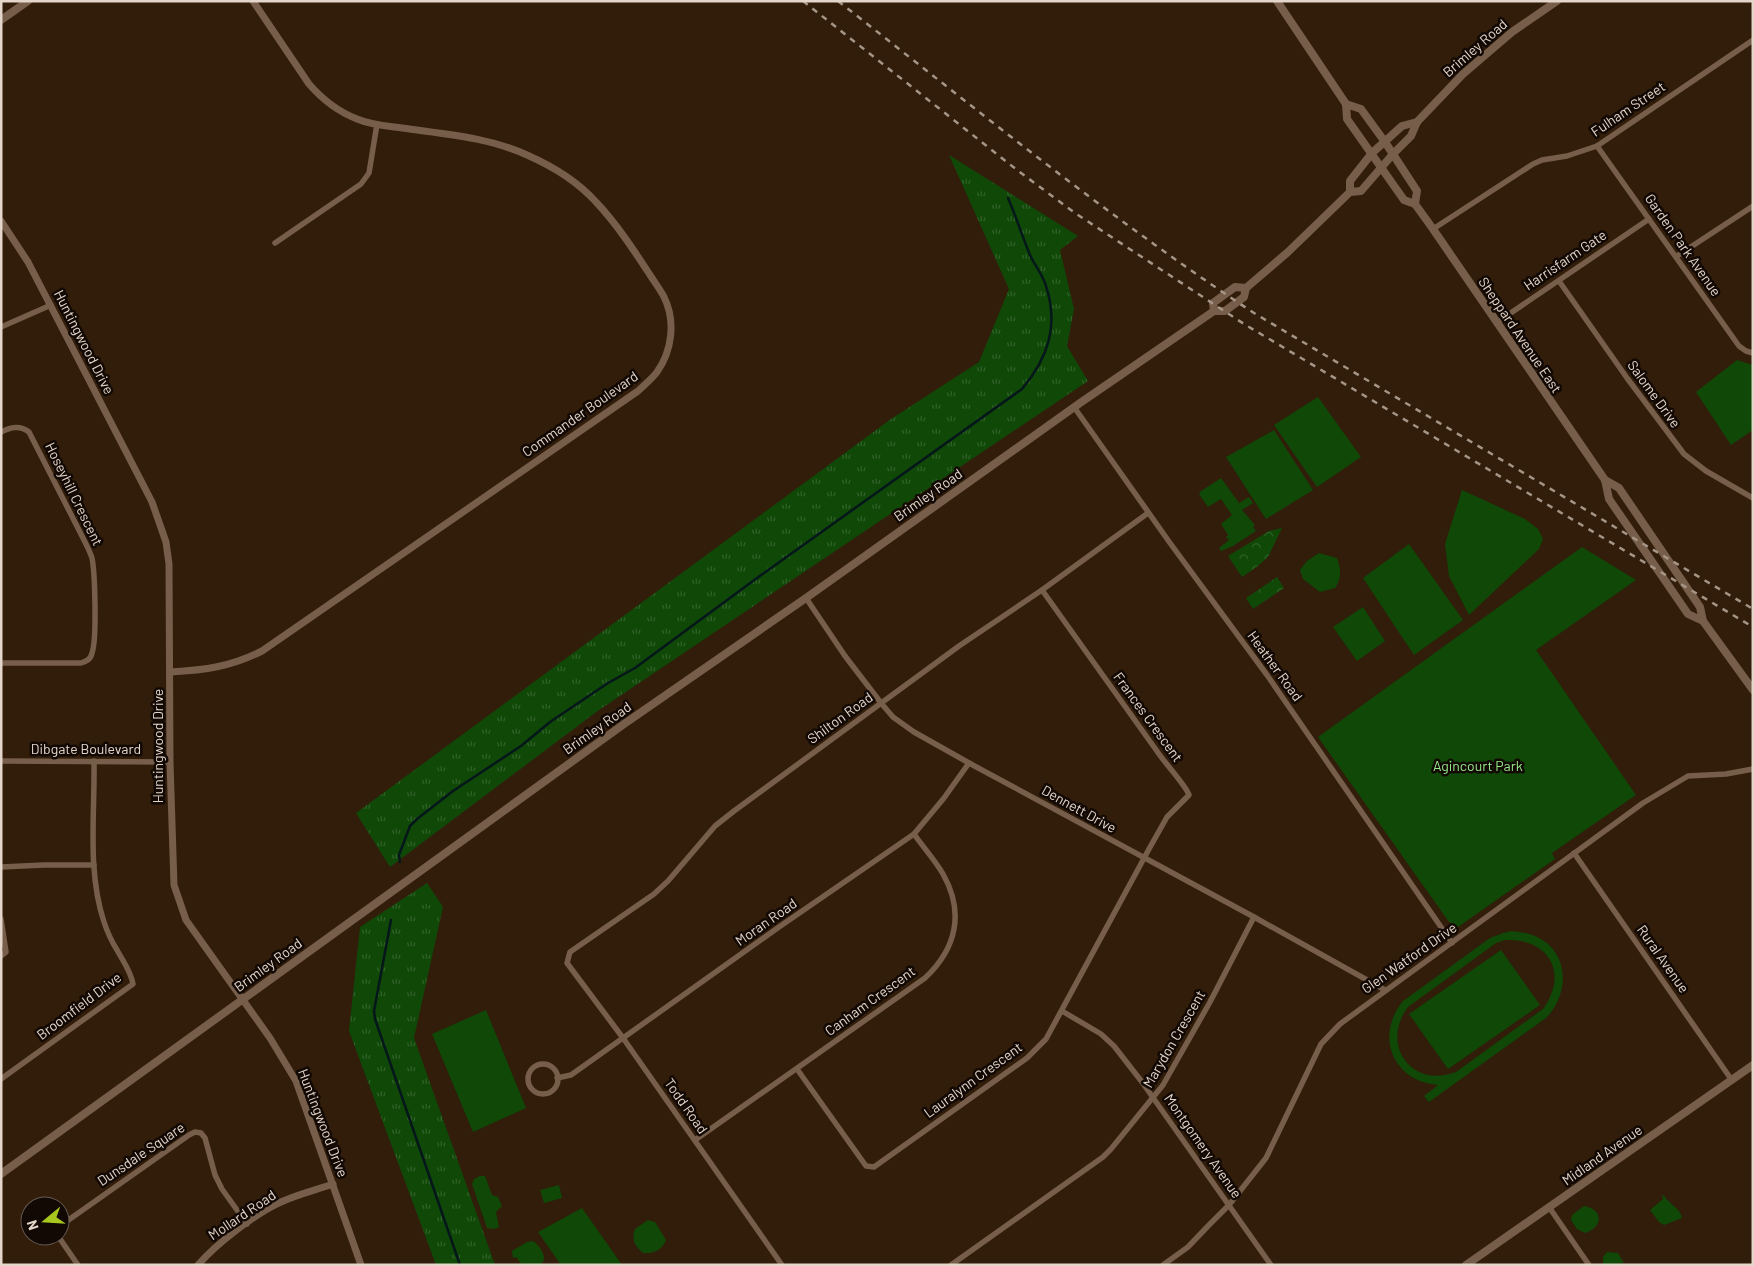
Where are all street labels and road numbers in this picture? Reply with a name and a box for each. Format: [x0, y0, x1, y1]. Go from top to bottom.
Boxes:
street label: Brimley Road [1439, 15, 1510, 80]
street label: Fulham Street [1587, 78, 1668, 140]
street label: Garden Park Avenue [1642, 190, 1725, 299]
street label: Harrisfarm Gate [1520, 226, 1609, 293]
street label: Sheppard Avenue East [1475, 274, 1565, 396]
street label: Huntingwood Drive [51, 287, 118, 397]
street label: Salome Drive [1624, 357, 1685, 431]
street label: Commander Boulevard [518, 367, 641, 460]
street label: Hoseyhill Crescent [42, 439, 107, 548]
street label: Brimley Road [890, 465, 965, 524]
street label: Heather Road [1244, 627, 1307, 704]
street label: Frances Crescent [1110, 669, 1187, 765]
street label: Shilton Road [804, 688, 876, 747]
street label: Huntingwood Drive [149, 689, 166, 803]
street label: Brimley Road [559, 698, 634, 757]
street label: Dibgate Boulevard [31, 740, 141, 757]
street label: Dennett Drive [1039, 781, 1120, 836]
street label: Moran Road [732, 894, 800, 949]
street label: Glen Watford Drive [1358, 918, 1459, 997]
street label: Rural Avenue [1634, 922, 1693, 996]
street label: Brimley Road [230, 934, 305, 995]
street label: Canham Crescent [821, 962, 918, 1039]
street label: Broomfield Drive [33, 968, 124, 1043]
street label: Marydon Crescent [1139, 987, 1208, 1090]
street label: Lauralynn Crescent [920, 1038, 1025, 1121]
street label: Huntingwood Drive [295, 1066, 352, 1179]
street label: Todd Road [661, 1075, 712, 1137]
street label: Montgomery Avenue [1161, 1090, 1246, 1201]
street label: Dunsdale Square [94, 1118, 188, 1189]
street label: Midland Avenue [1558, 1121, 1645, 1189]
street label: Mollard Road [205, 1186, 279, 1243]

